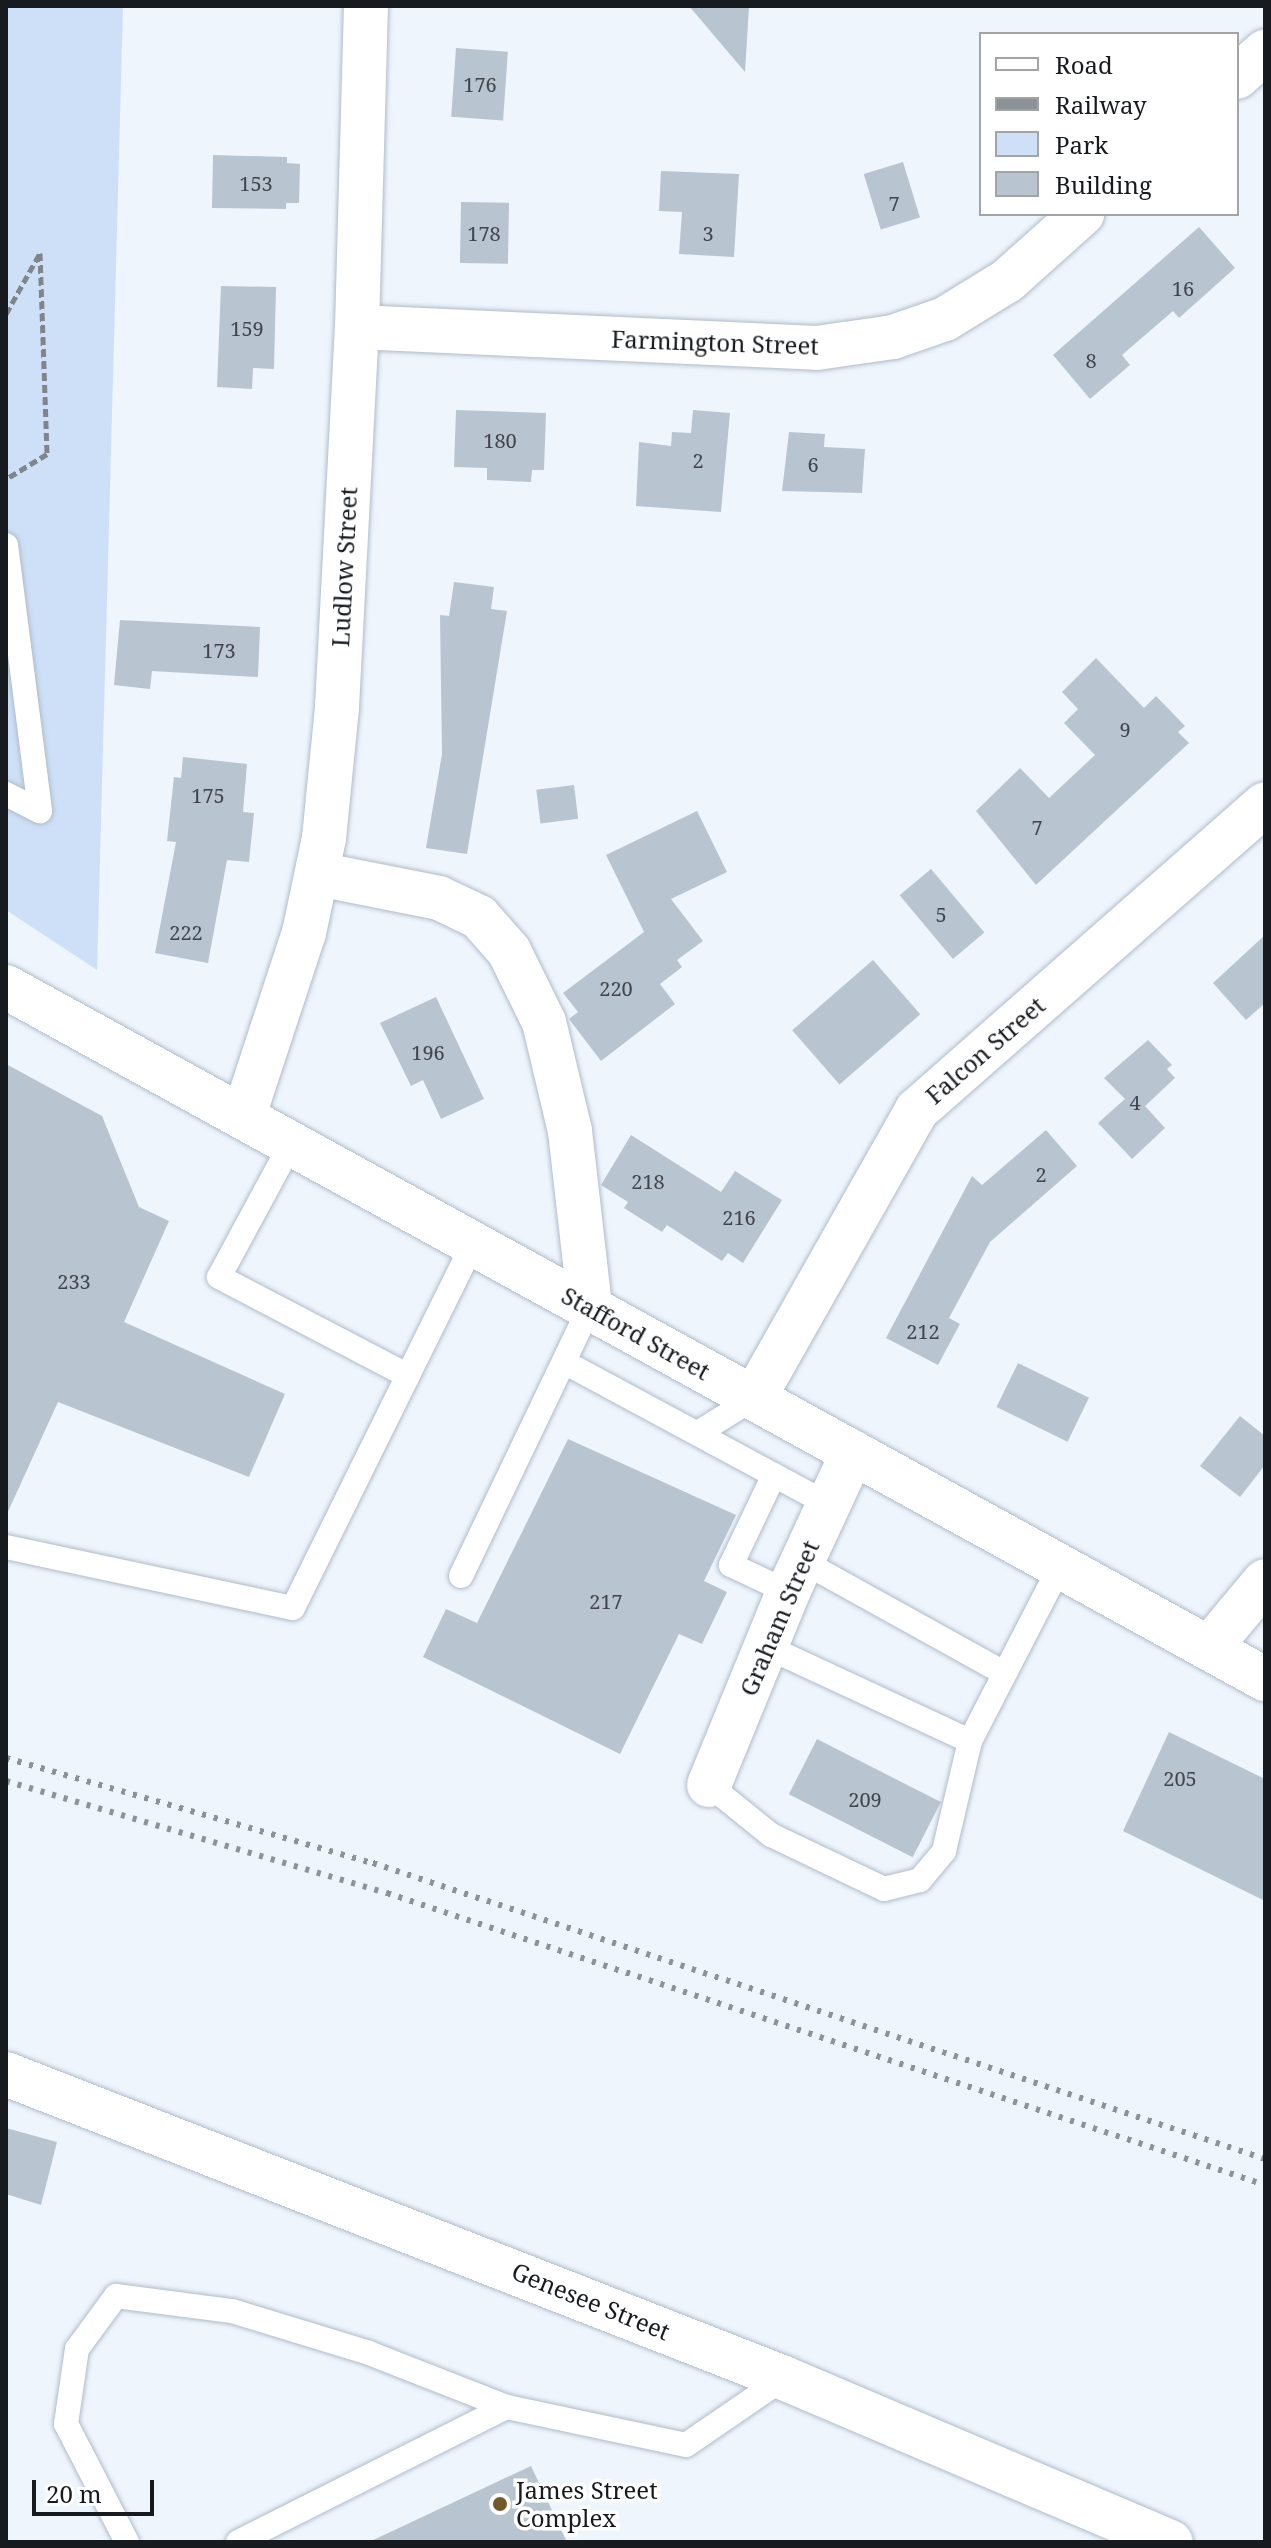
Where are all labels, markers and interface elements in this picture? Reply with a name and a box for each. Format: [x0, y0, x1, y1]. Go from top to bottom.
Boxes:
legend [979, 32, 1239, 216]
text: Road [1055, 48, 1113, 81]
house number: 176 [463, 72, 497, 96]
text: Railway [1055, 88, 1147, 121]
text: Park [1055, 128, 1108, 161]
text: Building [1055, 168, 1152, 201]
house number: 153 [239, 171, 273, 195]
house number: 7 [888, 191, 900, 215]
house number: 178 [467, 221, 501, 245]
house number: 3 [702, 221, 714, 245]
house number: 16 [1172, 276, 1194, 300]
house number: 159 [230, 316, 264, 340]
street label: Farmington Street [611, 324, 819, 360]
house number: 8 [1085, 348, 1097, 372]
house number: 180 [483, 428, 517, 452]
house number: 2 [692, 448, 704, 472]
house number: 6 [807, 452, 819, 476]
street label: Ludlow Street [325, 486, 363, 648]
house number: 173 [202, 638, 236, 662]
house number: 9 [1119, 717, 1131, 741]
house number: 175 [191, 783, 225, 807]
house number: 7 [1031, 815, 1043, 839]
house number: 5 [935, 902, 947, 926]
house number: 222 [169, 920, 203, 944]
house number: 220 [599, 976, 633, 1000]
street label: Falcon Street [920, 990, 1050, 1110]
house number: 196 [411, 1040, 445, 1064]
house number: 4 [1129, 1090, 1141, 1114]
house number: 2 [1035, 1162, 1047, 1186]
house number: 218 [631, 1169, 665, 1193]
house number: 216 [722, 1205, 756, 1229]
house number: 233 [57, 1269, 91, 1293]
street label: Stafford Street [557, 1280, 715, 1386]
house number: 212 [906, 1319, 940, 1343]
street label: Graham Street [733, 1536, 825, 1700]
house number: 217 [589, 1589, 623, 1613]
house number: 205 [1163, 1766, 1197, 1790]
house number: 209 [848, 1787, 882, 1811]
street label: Genesee Street [508, 2256, 674, 2346]
scale bar [36, 2464, 158, 2514]
place label: James Street Complex [516, 2476, 658, 2532]
text: 20 m [46, 2477, 102, 2510]
marker: James Street Complex [491, 2495, 509, 2513]

